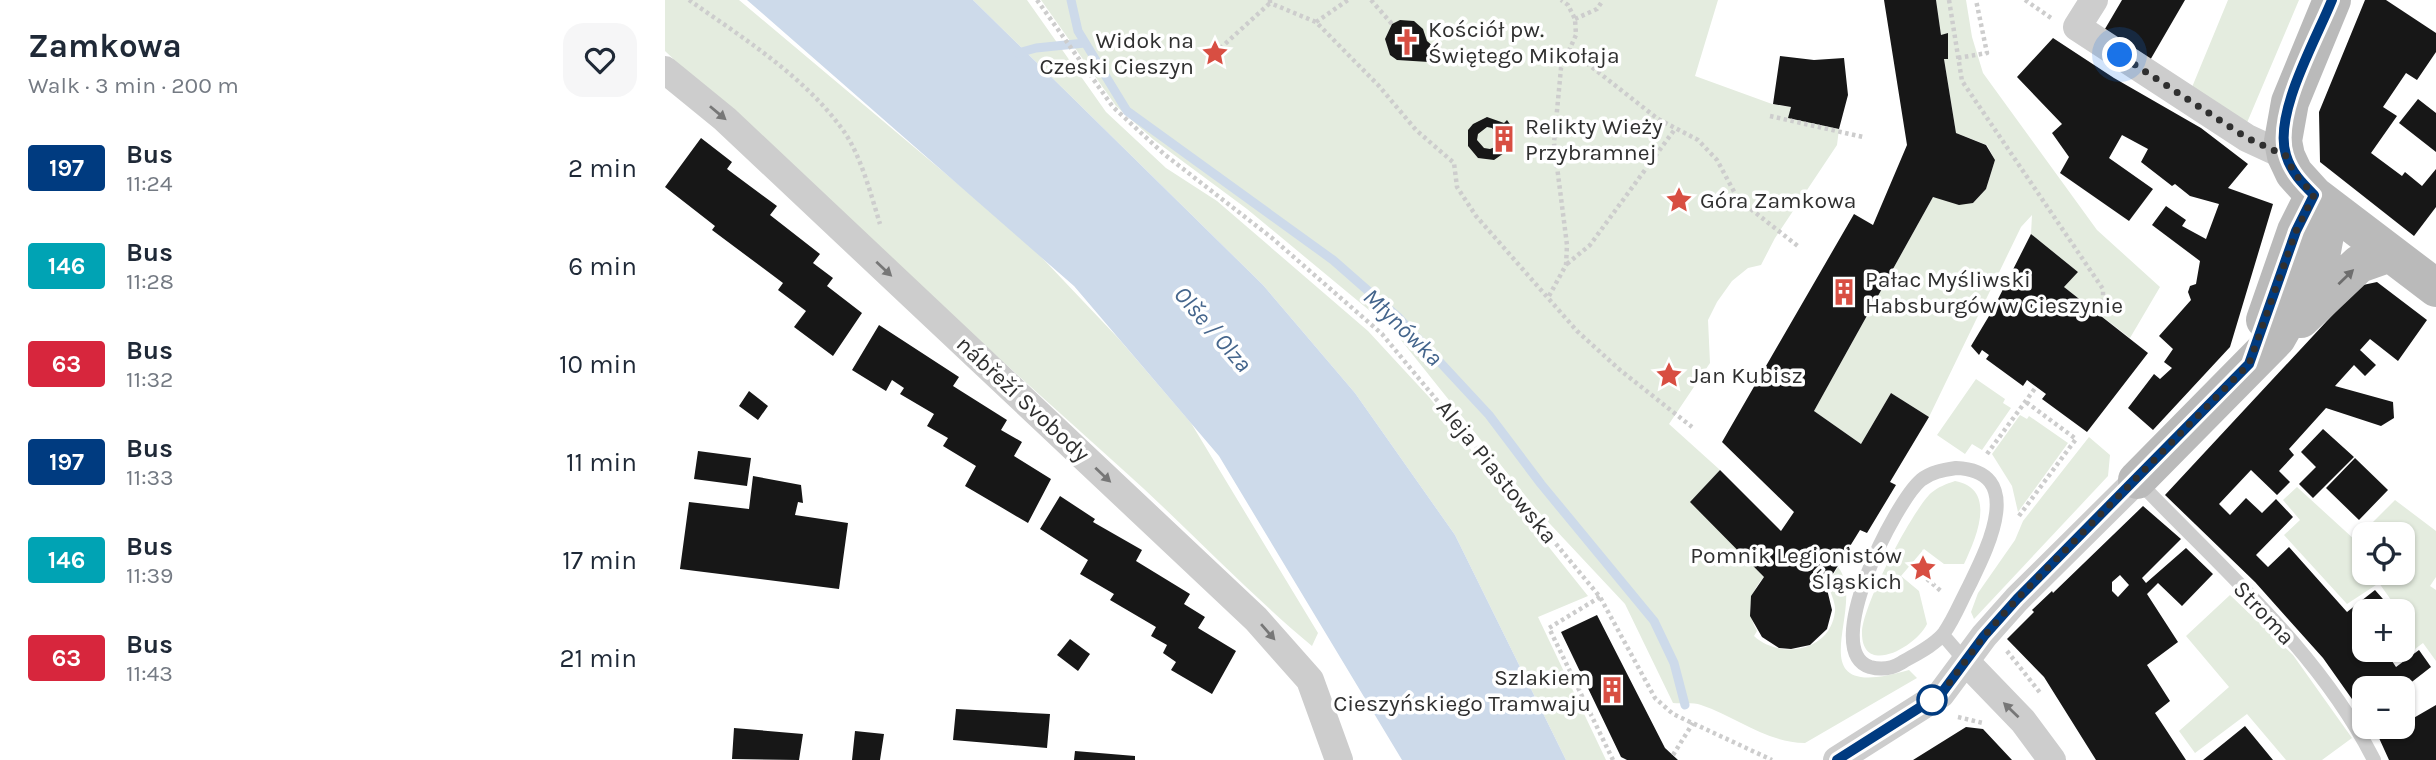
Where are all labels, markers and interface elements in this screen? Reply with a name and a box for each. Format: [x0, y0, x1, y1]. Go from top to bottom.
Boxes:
place label: Kościół pw. Świętego Mikołaja [1428, 16, 1620, 69]
button: heart [563, 23, 637, 97]
text: Zamkowa [28, 27, 182, 65]
place label: Widok na Czeski Cieszyn [1039, 27, 1194, 80]
church icon: Kościół pw. Świętego Mikołaja [1392, 27, 1422, 57]
your location [2102, 37, 2137, 72]
place icon: Widok na Czeski Cieszyn [1200, 38, 1230, 68]
text: Walk · 3 min · 200 m [28, 72, 239, 99]
one-way arrow [709, 106, 727, 121]
place label: Relikty Wieży Przybramnej [1525, 113, 1663, 166]
building icon: Relikty Wieży Przybramnej [1489, 124, 1519, 154]
text: Bus [126, 139, 173, 170]
text: 2 min [568, 153, 637, 184]
text: 197 [49, 154, 84, 182]
text: 11:24 [126, 170, 173, 197]
place icon: Góra Zamkowa [1664, 185, 1694, 215]
place label: Góra Zamkowa [1700, 187, 1856, 214]
text: Bus [126, 237, 173, 268]
text: 6 min [568, 251, 637, 282]
text: 146 [48, 252, 85, 280]
one-way arrow [875, 260, 892, 276]
place label: Pałac Myśliwski Habsburgów w Cieszynie [1865, 266, 2123, 319]
text: 11:28 [126, 268, 174, 295]
one-way arrow [2337, 268, 2354, 285]
building icon: Pałac Myśliwski Habsburgów w Cieszynie [1829, 277, 1859, 307]
water label: Olše / Olza [1168, 280, 1258, 378]
water label: Młynówka [1357, 282, 1449, 372]
street label: nábřeží Svobody [951, 330, 1095, 468]
text: Bus [126, 335, 173, 366]
text: 10 min [559, 349, 637, 380]
text: 63 [52, 350, 81, 378]
place icon: Jan Kubisz [1654, 360, 1684, 390]
place label: Jan Kubisz [1690, 362, 1803, 389]
text: 11:32 [126, 366, 173, 393]
street label: Aleja Piastowska [1431, 395, 1563, 549]
text: Bus [126, 433, 173, 464]
text: 11 min [566, 447, 637, 478]
text: 197 [49, 448, 84, 476]
text: 11:33 [126, 464, 174, 491]
one-way arrow [1095, 467, 1112, 483]
map controls [2352, 522, 2415, 739]
button: locate [2352, 522, 2415, 585]
text: Bus [126, 531, 173, 562]
place label: Pomnik Legionistów Śląskich [1690, 542, 1902, 595]
text: 17 min [562, 545, 637, 576]
text: 146 [48, 546, 85, 574]
place icon: Pomnik Legionistów Śląskich [1908, 553, 1938, 583]
text: 11:39 [126, 562, 173, 589]
street label: Stroma [2228, 575, 2300, 651]
button: + [2352, 599, 2415, 662]
one-way arrow [1260, 623, 1276, 641]
text: Bus [126, 629, 173, 660]
text: 21 min [559, 643, 637, 674]
text: 63 [52, 644, 81, 672]
text: 11:43 [126, 660, 173, 687]
place label: Szlakiem Cieszyńskiego Tramwaju [1333, 664, 1591, 717]
building icon: Szlakiem Cieszyńskiego Tramwaju [1597, 675, 1627, 705]
button: − [2352, 676, 2415, 739]
unlabelled marker [1917, 685, 1947, 715]
one-way arrow [2003, 701, 2020, 718]

